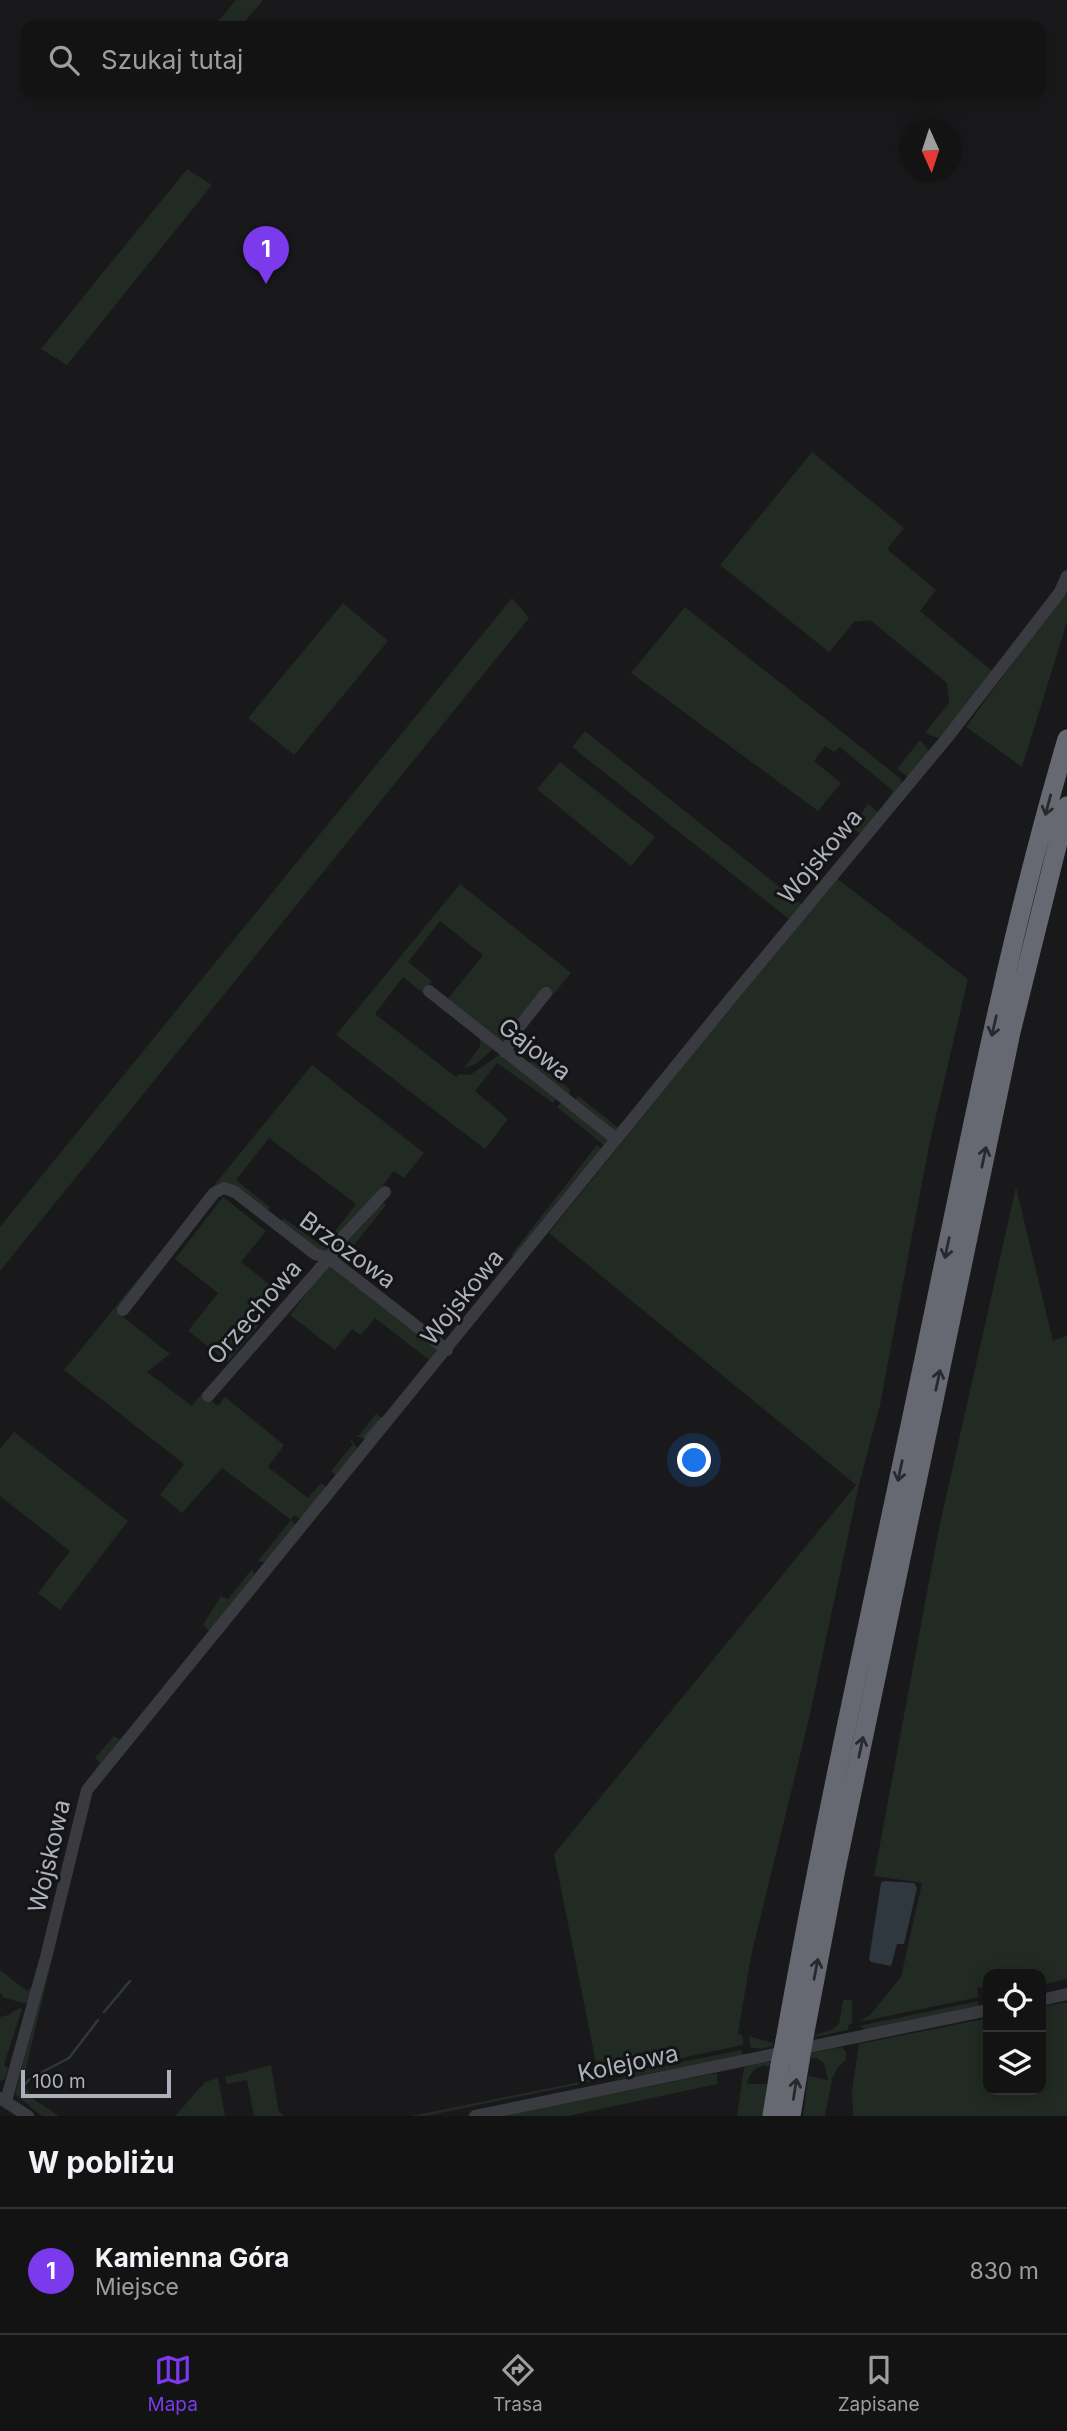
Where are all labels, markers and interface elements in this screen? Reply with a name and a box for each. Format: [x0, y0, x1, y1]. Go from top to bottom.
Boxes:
search box [21, 21, 1046, 98]
icon: search [45, 41, 83, 79]
text: Szukaj tutaj [101, 44, 243, 75]
north arrow [899, 119, 962, 182]
pin: 1 [243, 226, 289, 284]
one-way arrow [1041, 794, 1054, 816]
street label: Wojskowa [772, 803, 868, 909]
street label: Gajowa [493, 1012, 577, 1086]
one-way arrow [987, 1014, 1000, 1037]
one-way arrow [978, 1146, 992, 1169]
street label: Brzozowa [294, 1205, 402, 1295]
one-way arrow [940, 1236, 953, 1259]
street label: Wojskowa [415, 1243, 509, 1351]
street label: Orzechowa [201, 1254, 307, 1370]
one-way arrow [931, 1369, 945, 1392]
your location [677, 1443, 711, 1477]
one-way arrow [893, 1459, 907, 1482]
one-way arrow [856, 1736, 869, 1758]
street label: Wojskowa [22, 1797, 76, 1915]
one-way arrow [809, 1958, 823, 1981]
map controls [983, 1969, 1046, 2095]
button: locate [983, 1969, 1046, 2032]
button: layers [983, 2032, 1046, 2095]
street label: Kolejowa [575, 2038, 681, 2088]
scale bar [21, 2067, 172, 2099]
text: 100 m [32, 2070, 86, 2093]
one-way arrow [789, 2078, 802, 2101]
text: W pobliżu [28, 2144, 175, 2180]
text: Kamienna Góra [95, 2242, 289, 2273]
text: 1 [46, 2257, 56, 2285]
text: 830 m [969, 2257, 1039, 2285]
text: Miejsce [95, 2273, 179, 2301]
tab: Mapa [148, 2351, 198, 2416]
tab: Trasa [493, 2351, 543, 2416]
tab: Zapisane [838, 2351, 919, 2416]

